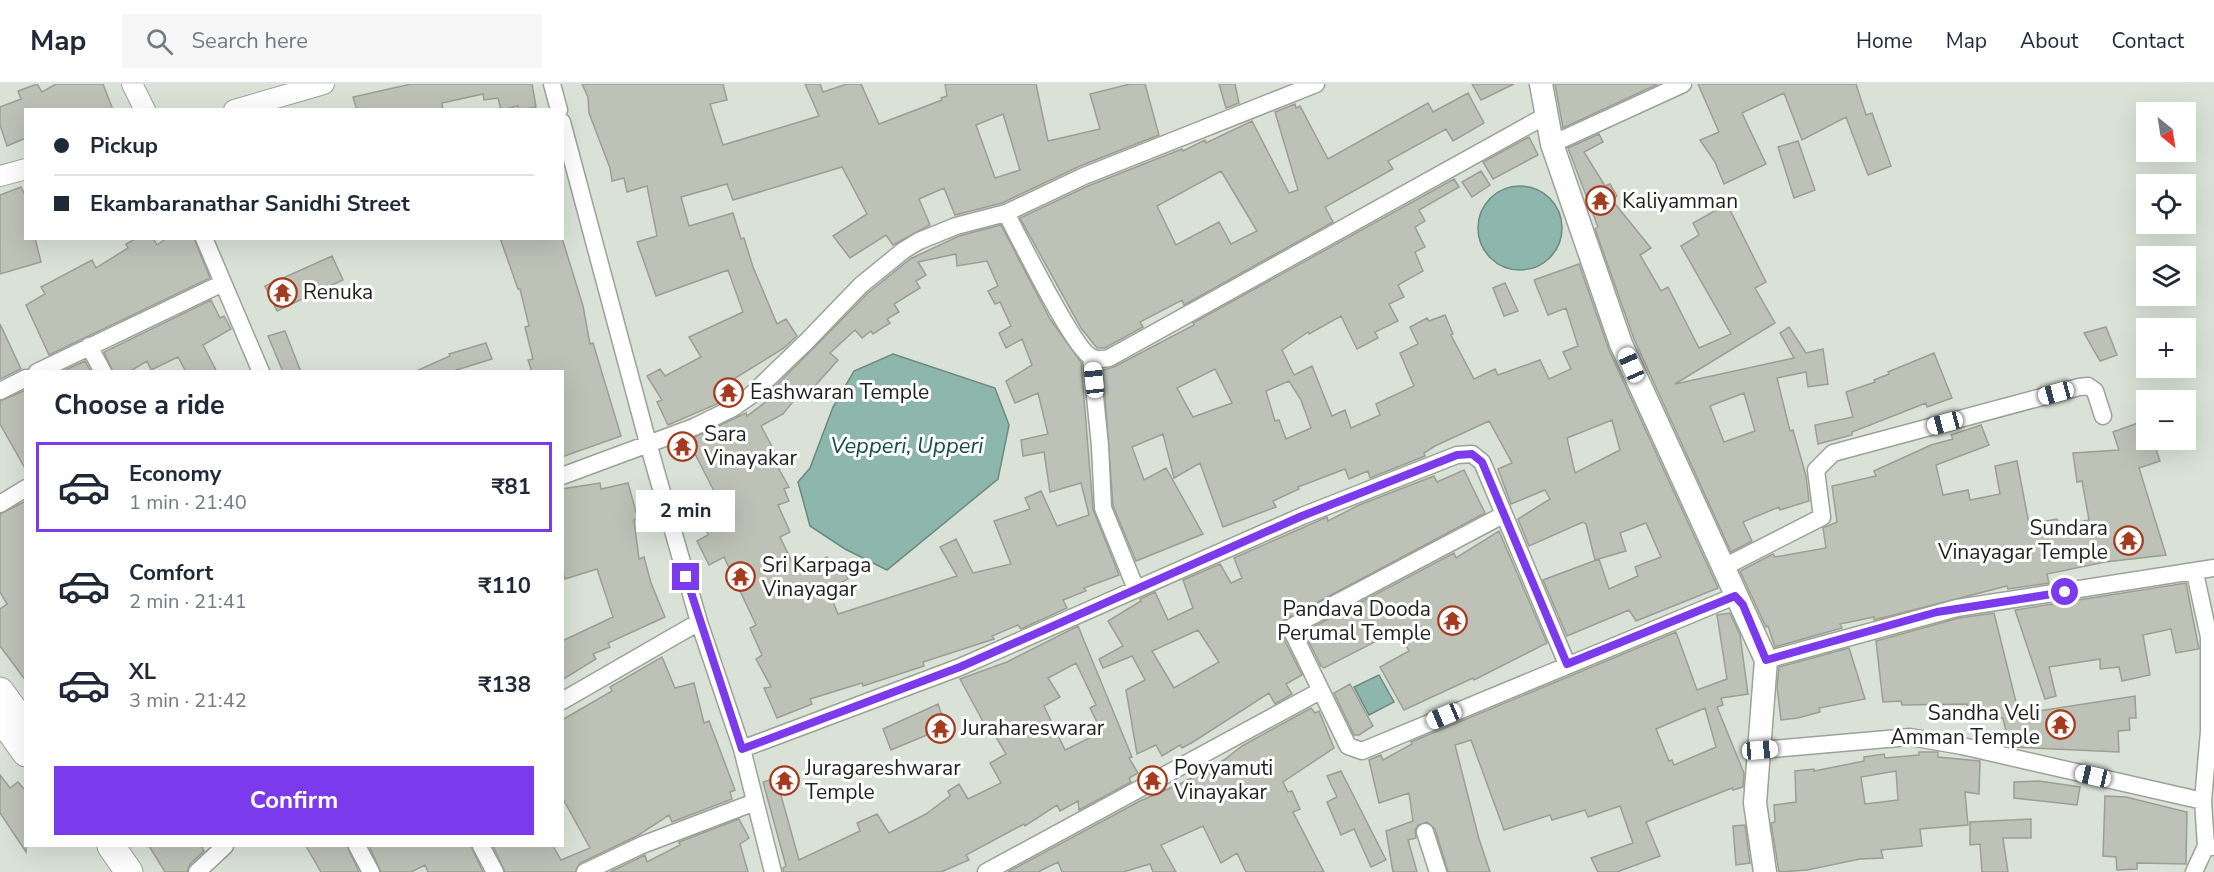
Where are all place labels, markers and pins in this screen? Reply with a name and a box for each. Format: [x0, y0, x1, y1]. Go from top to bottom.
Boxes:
temple icon: Kaliyamman [1585, 185, 1617, 217]
place label: Kaliyamman [1622, 187, 1738, 215]
temple icon: Renuka [266, 276, 298, 308]
place label: Renuka [303, 278, 373, 306]
temple icon: Eashwaran Temple [713, 376, 745, 408]
place label: Eashwaran Temple [750, 378, 929, 406]
place label: Sara Vinayakar [703, 420, 798, 472]
temple icon: Sara Vinayakar [667, 430, 699, 462]
place label: Sundara Vinayagar Temple [1937, 514, 2108, 566]
temple icon: Sundara Vinayagar Temple [2113, 524, 2145, 556]
place label: Sri Karpaga Vinayagar [761, 551, 871, 603]
temple icon: Sri Karpaga Vinayagar [725, 561, 757, 593]
place label: Pandava Dooda Perumal Temple [1277, 595, 1431, 647]
temple icon: Pandava Dooda Perumal Temple [1436, 605, 1468, 637]
place label: Sandha Veli Amman Temple [1891, 699, 2040, 751]
temple icon: Sandha Veli Amman Temple [2045, 709, 2077, 741]
temple icon: Jurahareswarar [924, 712, 956, 744]
place label: Jurahareswarar [960, 714, 1105, 742]
place label: Juragareshwarar Temple [804, 754, 961, 806]
place label: Poyyamuti Vinayakar [1173, 754, 1273, 806]
temple icon: Juragareshwarar Temple [768, 764, 800, 796]
temple icon: Poyyamuti Vinayakar [1137, 764, 1169, 796]

